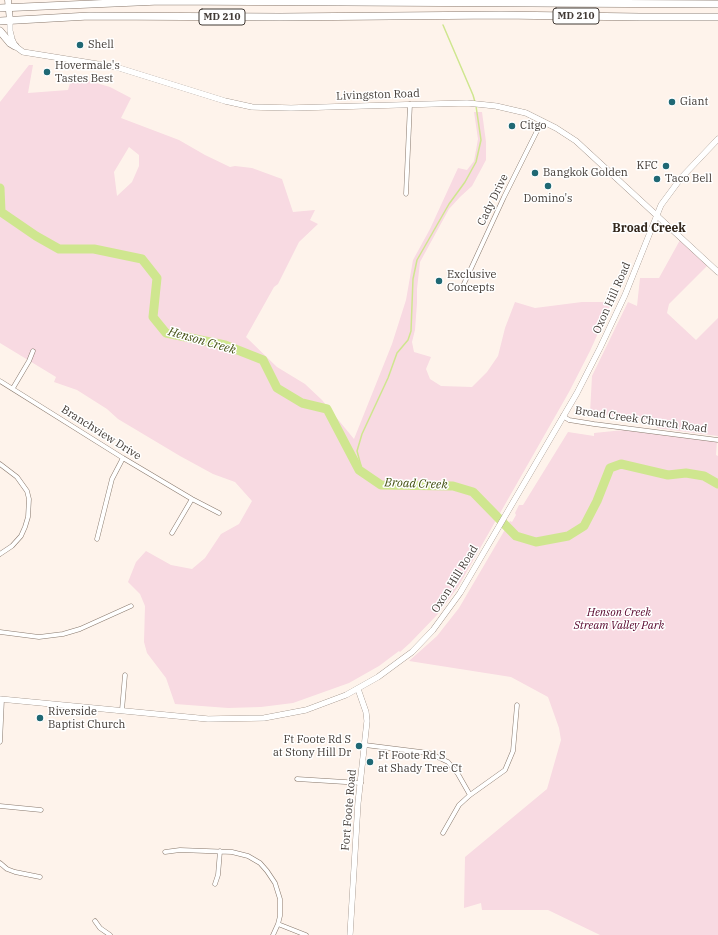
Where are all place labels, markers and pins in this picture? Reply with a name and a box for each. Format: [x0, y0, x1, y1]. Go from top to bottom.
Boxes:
place label: Shell [88, 38, 114, 52]
marker: Shell [75, 40, 85, 50]
place label: Hovermale's Tastes Best [55, 59, 120, 85]
marker: Hovermale's Tastes Best [42, 67, 52, 77]
place label: Giant [680, 95, 708, 109]
marker: Giant [667, 97, 677, 107]
place label: Citgo [520, 119, 546, 133]
marker: Citgo [507, 121, 517, 131]
place label: KFC [636, 159, 658, 173]
marker: KFC [661, 161, 671, 171]
place label: Bangkok Golden [543, 166, 628, 180]
marker: Bangkok Golden [530, 168, 540, 178]
place label: Taco Bell [665, 172, 712, 186]
marker: Taco Bell [652, 174, 662, 184]
marker: Domino's [543, 181, 553, 191]
place label: Domino's [524, 192, 572, 206]
place label: Exclusive Concepts [447, 268, 496, 294]
marker: Exclusive Concepts [434, 276, 444, 286]
place label: Riverside Baptist Church [48, 705, 125, 731]
marker: Riverside Baptist Church [35, 713, 45, 723]
place label: Ft Foote Rd S at Stony Hill Dr [273, 733, 351, 759]
marker: Ft Foote Rd S at Stony Hill Dr [354, 741, 364, 751]
place label: Ft Foote Rd S at Shady Tree Ct [378, 749, 462, 775]
marker: Ft Foote Rd S at Shady Tree Ct [365, 757, 375, 767]

